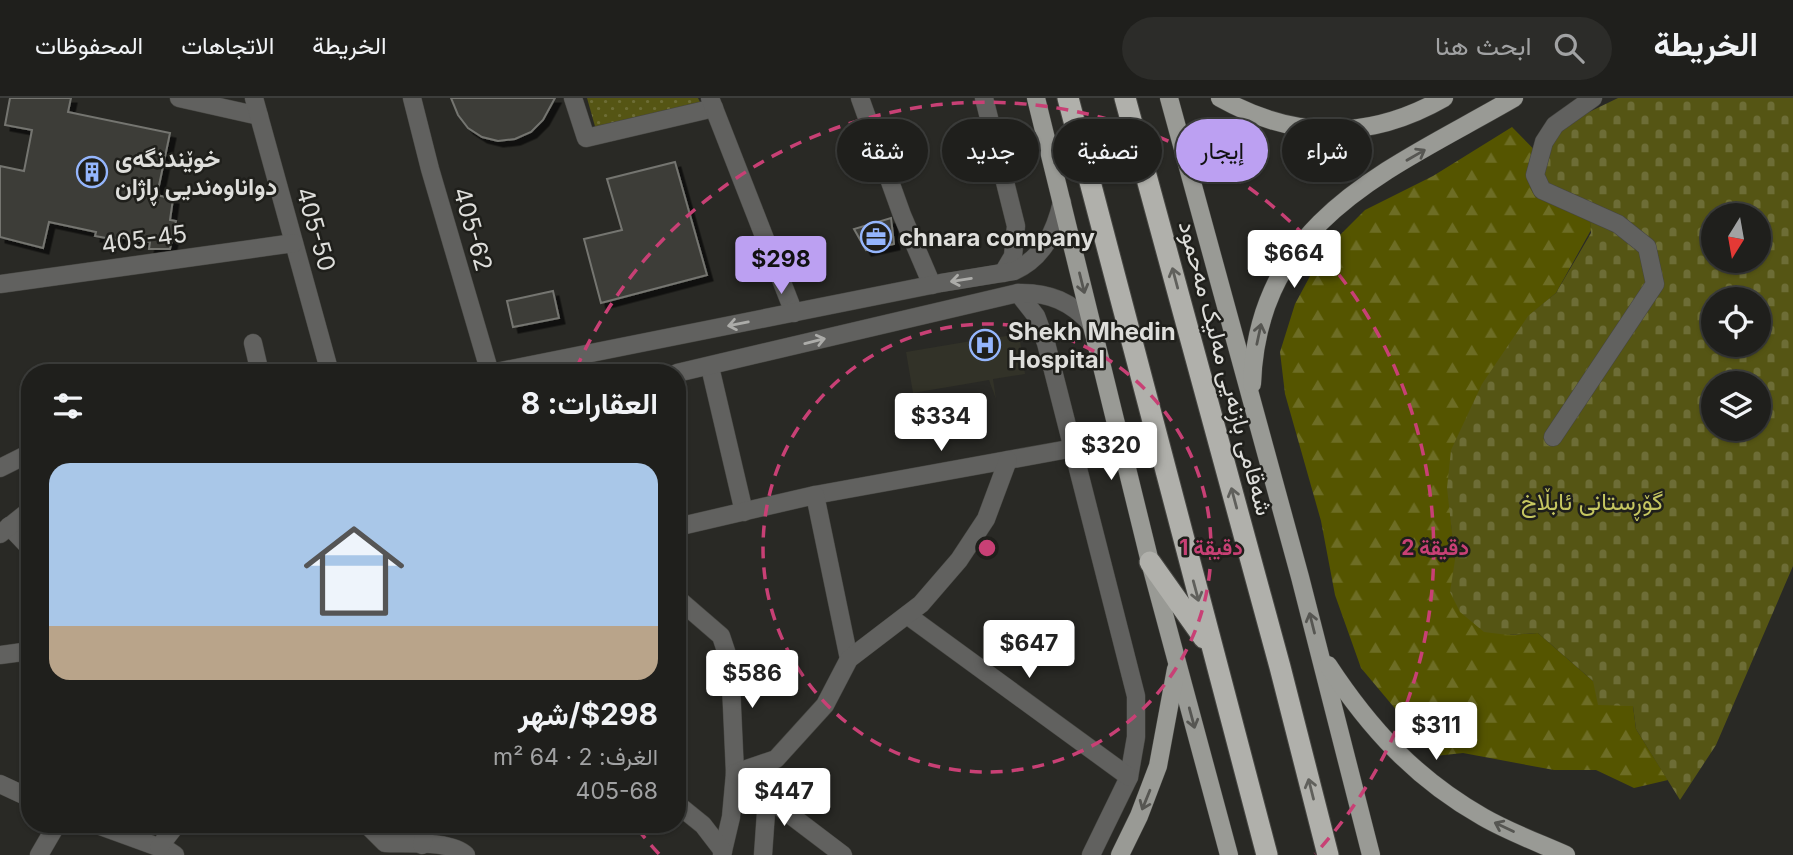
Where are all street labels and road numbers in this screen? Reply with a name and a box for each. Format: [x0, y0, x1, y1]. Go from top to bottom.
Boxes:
street label: 405-50 [290, 184, 342, 274]
street label: 405-62 [447, 184, 499, 274]
street label: شەقامی بازنەیی مەلیک مەحمود [1172, 217, 1279, 519]
street label: 405-45 [99, 219, 189, 259]

